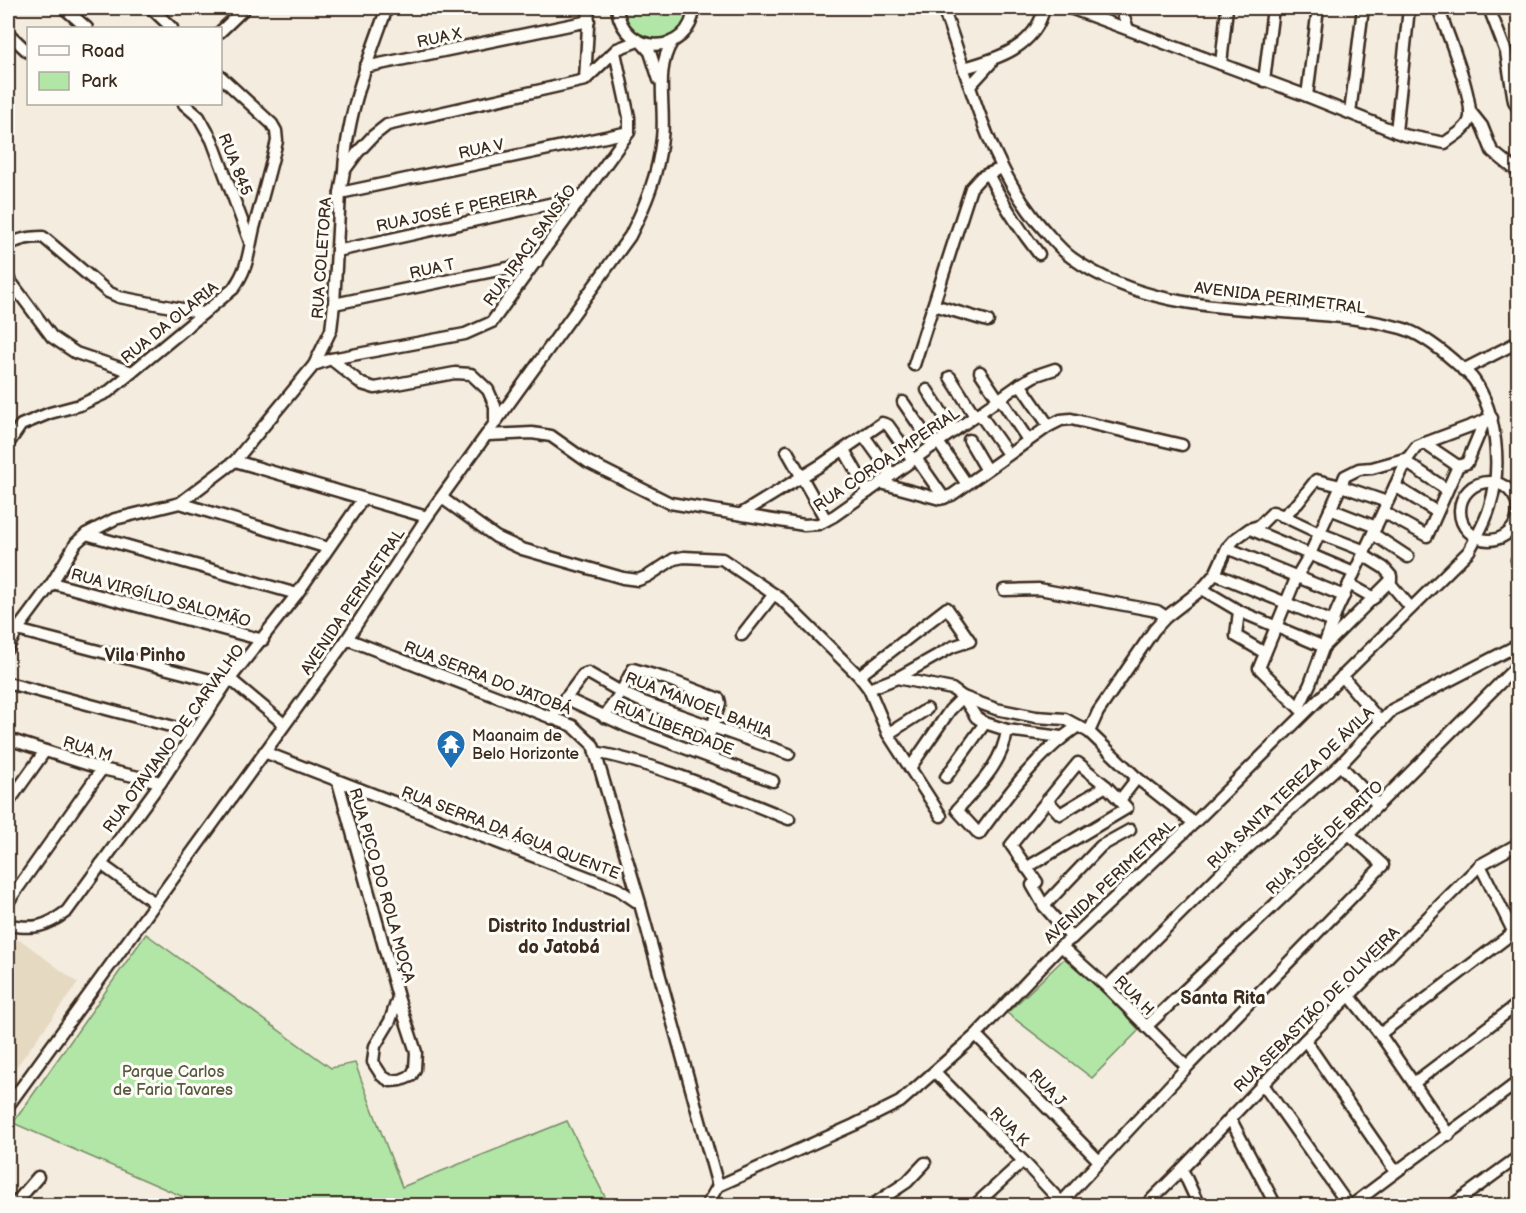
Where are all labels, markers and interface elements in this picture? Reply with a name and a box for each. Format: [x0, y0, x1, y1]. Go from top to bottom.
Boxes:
street label: RUA X [415, 24, 464, 52]
legend [27, 27, 222, 105]
text: Road [81, 41, 125, 62]
text: Park [81, 71, 117, 92]
street label: RUA 845 [214, 131, 256, 198]
street label: RUA V [457, 135, 506, 164]
street label: RUA IRACI SANSÃO [479, 181, 581, 310]
street label: RUA JOSÉ F PEREIRA [374, 182, 538, 237]
street label: RUA COLETORA [309, 196, 336, 320]
street label: RUA T [408, 255, 457, 284]
street label: RUA DA OLARIA [118, 278, 222, 368]
street label: AVENIDA PERIMETRAL [1193, 279, 1367, 319]
street label: RUA COROA IMPERIAL [810, 404, 964, 516]
street label: AVENIDA PERIMETRAL [297, 524, 410, 679]
street label: RUA VIRGÍLIO SALOMÃO [69, 563, 253, 632]
street label: RUA SERRA DO JATOBÁ [401, 636, 575, 719]
street label: RUA OTAVIANO DE CARVALHO [99, 641, 249, 837]
district label: Vila Pinho [105, 645, 185, 666]
street label: RUA MANOEL BAHIA [622, 669, 775, 742]
street label: RUA LIBERDADE [611, 697, 736, 760]
street label: RUA SANTA TEREZA DE ÁVILA [1202, 702, 1379, 873]
place label: Maanaim de Belo Horizonte [472, 727, 580, 764]
temple icon: Maanaim de Belo Horizonte [435, 728, 467, 770]
street label: RUA M [61, 733, 115, 766]
street label: RUA JOSÉ DE BRITO [1261, 776, 1387, 899]
street label: RUA SERRA DA ÁGUA QUENTE [399, 781, 623, 884]
street label: RUA PICO DO ROLA MOÇA [345, 786, 419, 985]
street label: AVENIDA PERIMETRAL [1041, 816, 1180, 948]
district label: Distrito Industrial do Jatobá [488, 916, 630, 958]
street label: RUA SEBASTIÃO DE OLIVEIRA [1230, 922, 1404, 1097]
street label: RUA H [1110, 972, 1158, 1020]
district label: Santa Rita [1180, 988, 1266, 1009]
park label: Parque Carlos de Faria Tavares [113, 1063, 233, 1100]
street label: RUA J [1025, 1065, 1069, 1111]
street label: RUA K [986, 1104, 1033, 1151]

